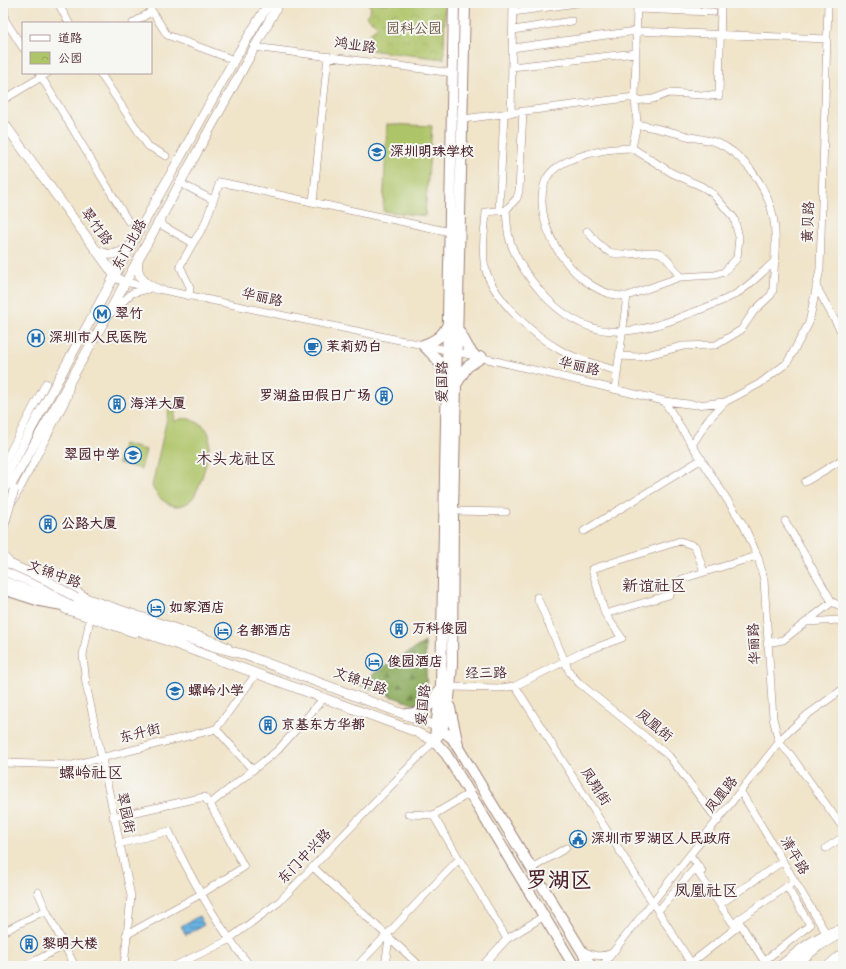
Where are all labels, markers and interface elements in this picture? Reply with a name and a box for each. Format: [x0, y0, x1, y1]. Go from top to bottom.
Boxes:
park label: 园科公园 [386, 19, 442, 40]
legend [22, 22, 152, 74]
text: 道路 [58, 30, 82, 48]
street label: 鸿业路 [333, 33, 377, 59]
text: 公园 [58, 50, 82, 68]
school or university icon: 深圳明珠学校 [367, 142, 387, 162]
place label: 深圳明珠学校 [390, 142, 474, 163]
street label: 黄贝路 [798, 201, 820, 243]
street label: 翠竹路 [75, 204, 117, 250]
street label: 东门北路 [107, 215, 153, 275]
street label: 华丽路 [239, 283, 285, 313]
metro station icon: 翠竹 [92, 304, 112, 324]
place label: 翠竹 [115, 304, 143, 325]
hospital icon: 深圳市人民医院 [26, 328, 46, 348]
place label: 深圳市人民医院 [49, 328, 147, 349]
cafe icon: 茉莉奶白 [303, 337, 323, 357]
place label: 茉莉奶白 [326, 337, 382, 358]
street label: 华丽路 [556, 352, 602, 382]
street label: 爱国路 [432, 361, 454, 403]
place label: 罗湖益田假日广场 [259, 386, 371, 407]
building icon: 罗湖益田假日广场 [374, 386, 394, 406]
building icon: 海洋大厦 [107, 394, 127, 414]
place label: 海洋大厦 [130, 394, 186, 415]
place label: 翠园中学 [64, 445, 120, 466]
school or university icon: 翠园中学 [123, 445, 143, 465]
district label: 木头龙社区 [196, 448, 276, 472]
building icon: 公路大厦 [38, 514, 58, 534]
place label: 公路大厦 [61, 514, 117, 535]
street label: 文锦中路 [24, 556, 84, 594]
district label: 新谊社区 [622, 575, 686, 599]
hotel icon: 如家酒店 [146, 598, 166, 618]
place label: 如家酒店 [169, 598, 225, 619]
building icon: 万科俊园 [389, 619, 409, 639]
place label: 万科俊园 [412, 619, 468, 640]
hotel icon: 名都酒店 [213, 621, 233, 641]
place label: 名都酒店 [236, 621, 292, 642]
street label: 华丽路 [743, 622, 767, 666]
hotel icon: 俊园酒店 [364, 652, 384, 672]
place label: 俊园酒店 [387, 652, 443, 673]
street label: 文锦中路 [330, 663, 390, 701]
street label: 经三路 [465, 663, 507, 685]
school or university icon: 螺岭小学 [165, 681, 185, 701]
place label: 螺岭小学 [188, 681, 244, 702]
street label: 爱国路 [411, 683, 437, 727]
street label: 凤凰街 [631, 705, 677, 747]
building icon: 京基东方华都 [258, 715, 278, 735]
place label: 京基东方华都 [281, 715, 365, 736]
street label: 东升街 [117, 719, 163, 749]
district label: 螺岭社区 [59, 762, 123, 786]
street label: 凤翔街 [575, 764, 615, 810]
street label: 凤凰路 [701, 772, 743, 818]
street label: 翠园街 [110, 790, 140, 836]
street label: 东门中兴路 [273, 825, 337, 889]
public building icon: 深圳市罗湖区人民政府 [568, 829, 588, 849]
place label: 深圳市罗湖区人民政府 [591, 829, 731, 850]
street label: 清平路 [774, 833, 814, 879]
district label: 罗湖区 [526, 866, 592, 898]
district label: 凤凰社区 [674, 880, 738, 904]
building icon: 黎明大楼 [19, 934, 39, 954]
place label: 黎明大楼 [42, 934, 98, 955]

